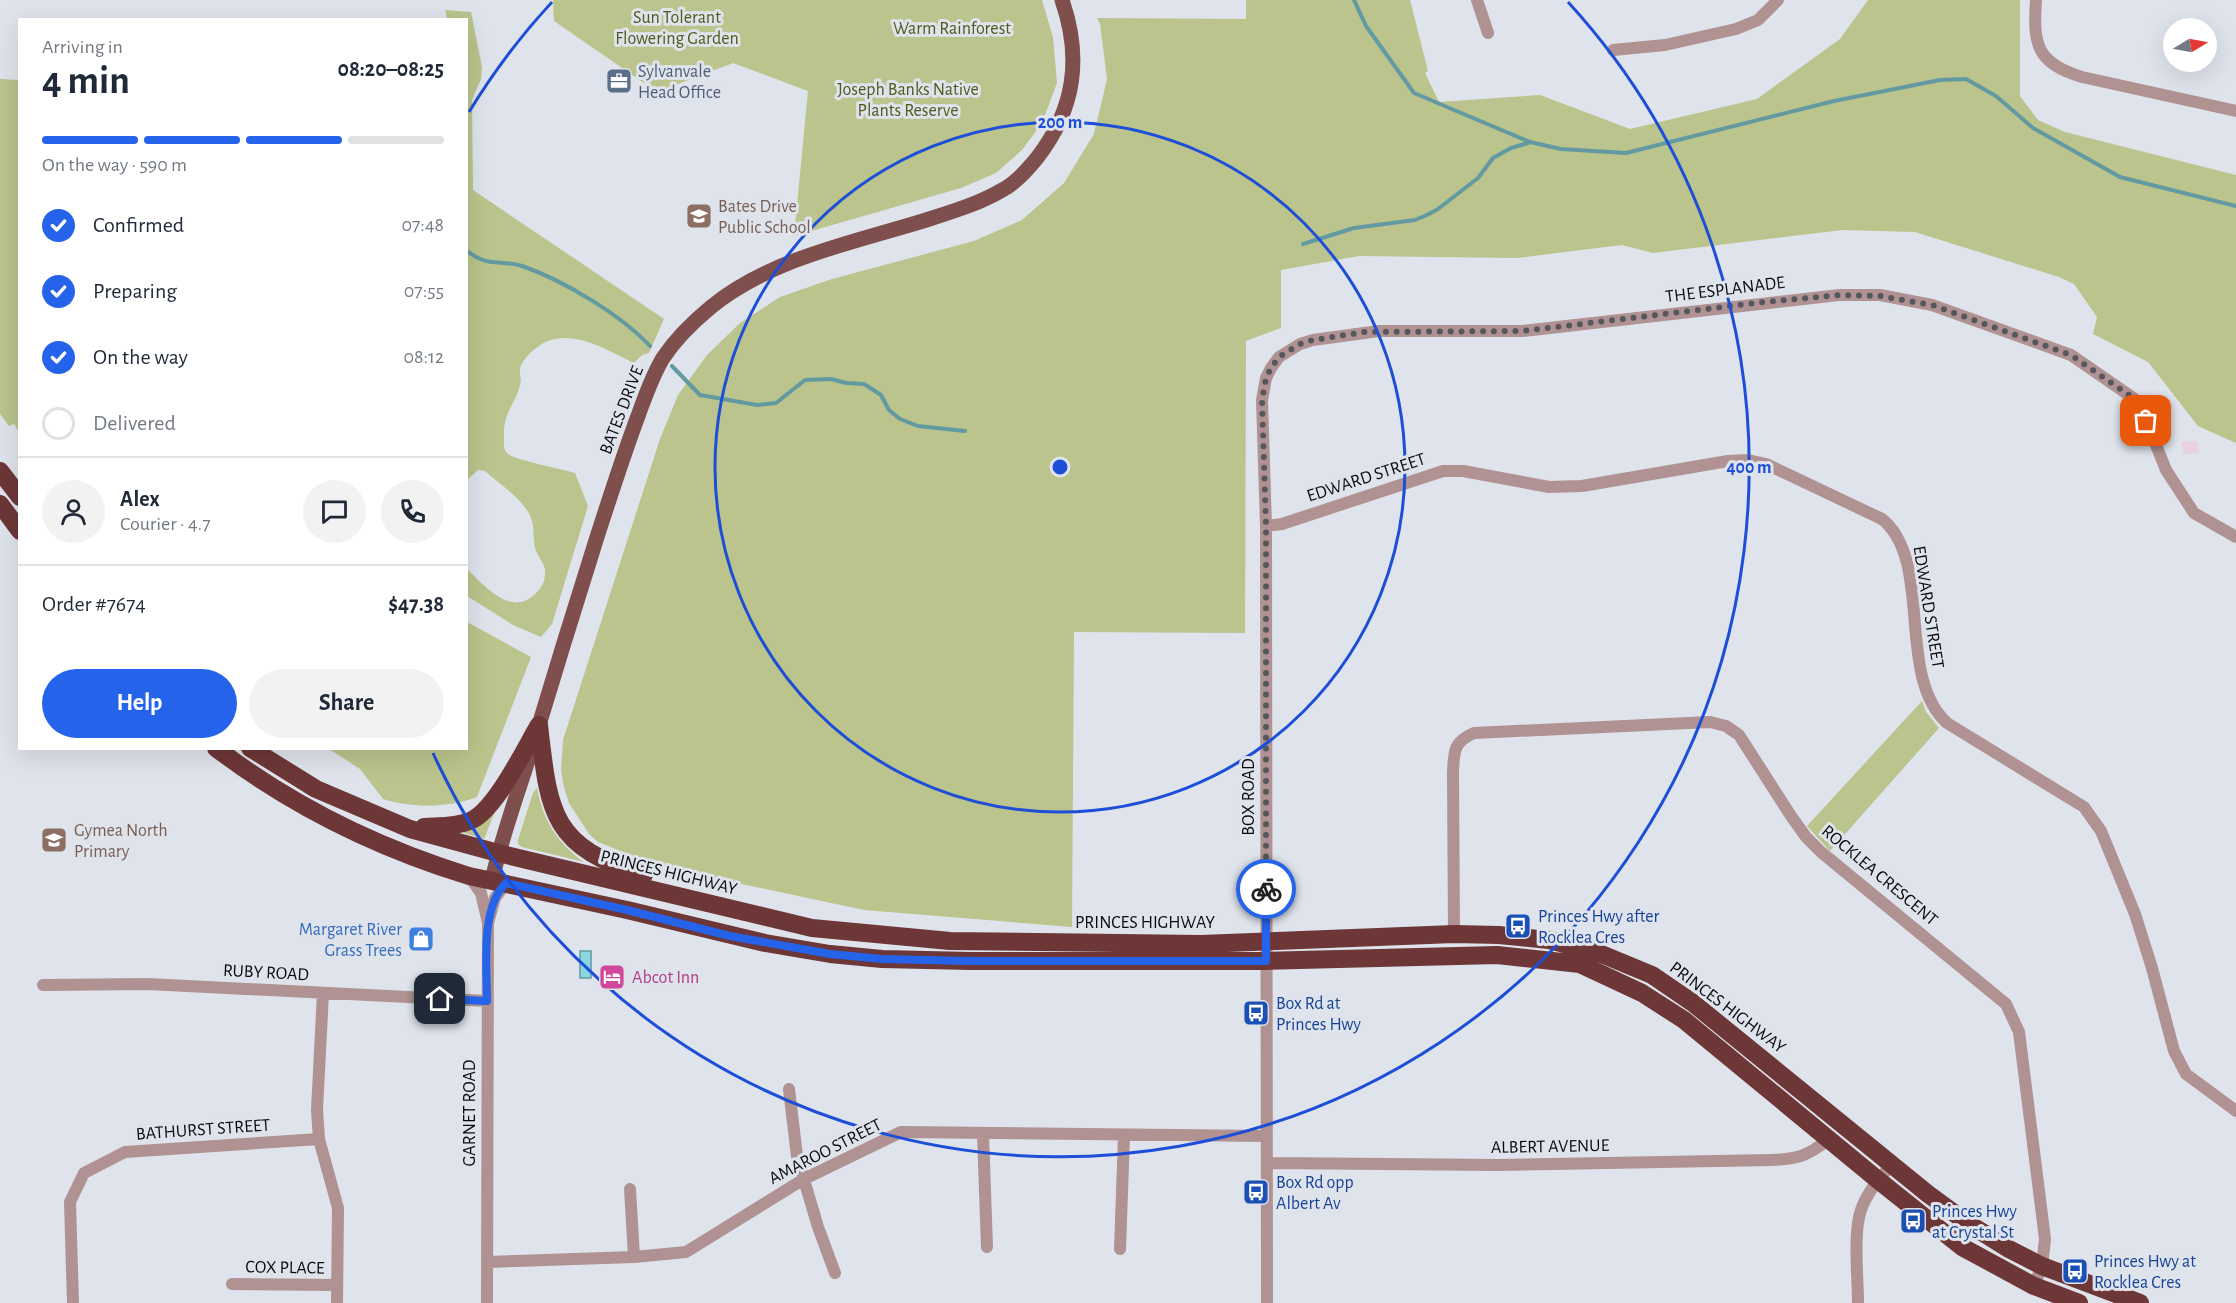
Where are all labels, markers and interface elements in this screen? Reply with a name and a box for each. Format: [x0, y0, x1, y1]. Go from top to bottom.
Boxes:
park label: Sun Tolerant Flowering Garden [615, 9, 739, 48]
north arrow [2163, 18, 2217, 72]
map controls [2163, 18, 2217, 72]
park label: Warm Rainforest [893, 20, 1011, 38]
text: Arriving in [42, 37, 123, 57]
text: 08:20–08:25 [337, 58, 444, 80]
text: 4 min [42, 62, 130, 101]
place label: Sylvanvale Head Office [638, 63, 721, 102]
office icon: Sylvanvale Head Office [604, 66, 634, 96]
park label: Joseph Banks Native Plants Reserve [837, 81, 979, 120]
text: 200 m [1038, 114, 1082, 132]
text: On the way · 590 m [42, 155, 187, 175]
place label: Bates Drive Public School [718, 198, 811, 237]
school or university icon: Bates Drive Public School [684, 201, 714, 231]
icon: check [42, 209, 75, 242]
text: Confirmed [93, 214, 184, 236]
text: 07:48 [401, 215, 444, 235]
street label: THE ESPLANADE [1664, 274, 1786, 306]
icon: check [42, 275, 75, 308]
text: Preparing [93, 280, 177, 302]
text: 07:55 [404, 281, 444, 301]
icon: check [42, 341, 75, 374]
text: On the way [93, 346, 188, 368]
text: 08:12 [403, 347, 444, 367]
street label: BATES DRIVE [597, 363, 647, 457]
pin [2120, 395, 2171, 446]
icon: bag [2129, 404, 2162, 437]
text: Delivered [93, 412, 176, 434]
street label: EDWARD STREET [1305, 450, 1428, 506]
centre of rings [1050, 457, 1070, 477]
text: 400 m [1726, 459, 1772, 477]
button: person [42, 480, 105, 543]
button: chat [303, 480, 366, 543]
button: phone [381, 480, 444, 543]
text: Alex [120, 488, 160, 510]
text: Courier · 4.7 [120, 514, 211, 534]
street label: EDWARD STREET [1909, 545, 1947, 670]
text: Order #7674 [42, 593, 146, 615]
text: $47.38 [388, 593, 444, 615]
button: Help [42, 669, 237, 738]
button: Share [249, 669, 444, 738]
street label: BOX ROAD [1240, 758, 1258, 836]
place label: Gymea North Primary [74, 822, 168, 861]
street label: ROCKLEA CRESCENT [1818, 822, 1941, 930]
school or university icon: Gymea North Primary [39, 825, 69, 855]
street label: PRINCES HIGHWAY [599, 847, 739, 899]
courier [1236, 859, 1296, 919]
icon: bike [1250, 873, 1283, 906]
place label: Princes Hwy after Rocklea Cres [1538, 908, 1659, 947]
bus stop icon: Princes Hwy after Rocklea Cres [1503, 911, 1533, 941]
street label: PRINCES HIGHWAY [1075, 914, 1216, 932]
place label: Margaret River Grass Trees [299, 921, 402, 960]
shop icon: Margaret River Grass Trees [406, 924, 436, 954]
street label: PRINCES HIGHWAY [1666, 958, 1789, 1057]
street label: RUBY ROAD [222, 962, 309, 984]
hotel icon: Abcot Inn [597, 962, 627, 992]
place label: Abcot Inn [632, 969, 699, 987]
pin [414, 973, 465, 1024]
icon: home [423, 982, 456, 1015]
place label: Box Rd at Princes Hwy [1276, 995, 1361, 1034]
bus stop icon: Box Rd at Princes Hwy [1241, 998, 1271, 1028]
street label: GARNET ROAD [461, 1060, 479, 1167]
street label: BATHURST STREET [135, 1116, 271, 1144]
street label: AMAROO STREET [766, 1116, 885, 1188]
street label: ALBERT AVENUE [1491, 1137, 1610, 1157]
place label: Box Rd opp Albert Av [1276, 1174, 1354, 1213]
bus stop icon: Box Rd opp Albert Av [1241, 1177, 1271, 1207]
place label: Princes Hwy at Crystal St [1932, 1203, 2017, 1242]
bus stop icon: Princes Hwy at Crystal St [1898, 1206, 1928, 1236]
place label: Princes Hwy at Rocklea Cres [2094, 1253, 2196, 1292]
bus stop icon: Princes Hwy at Rocklea Cres [2060, 1256, 2090, 1286]
street label: COX PLACE [245, 1258, 325, 1278]

